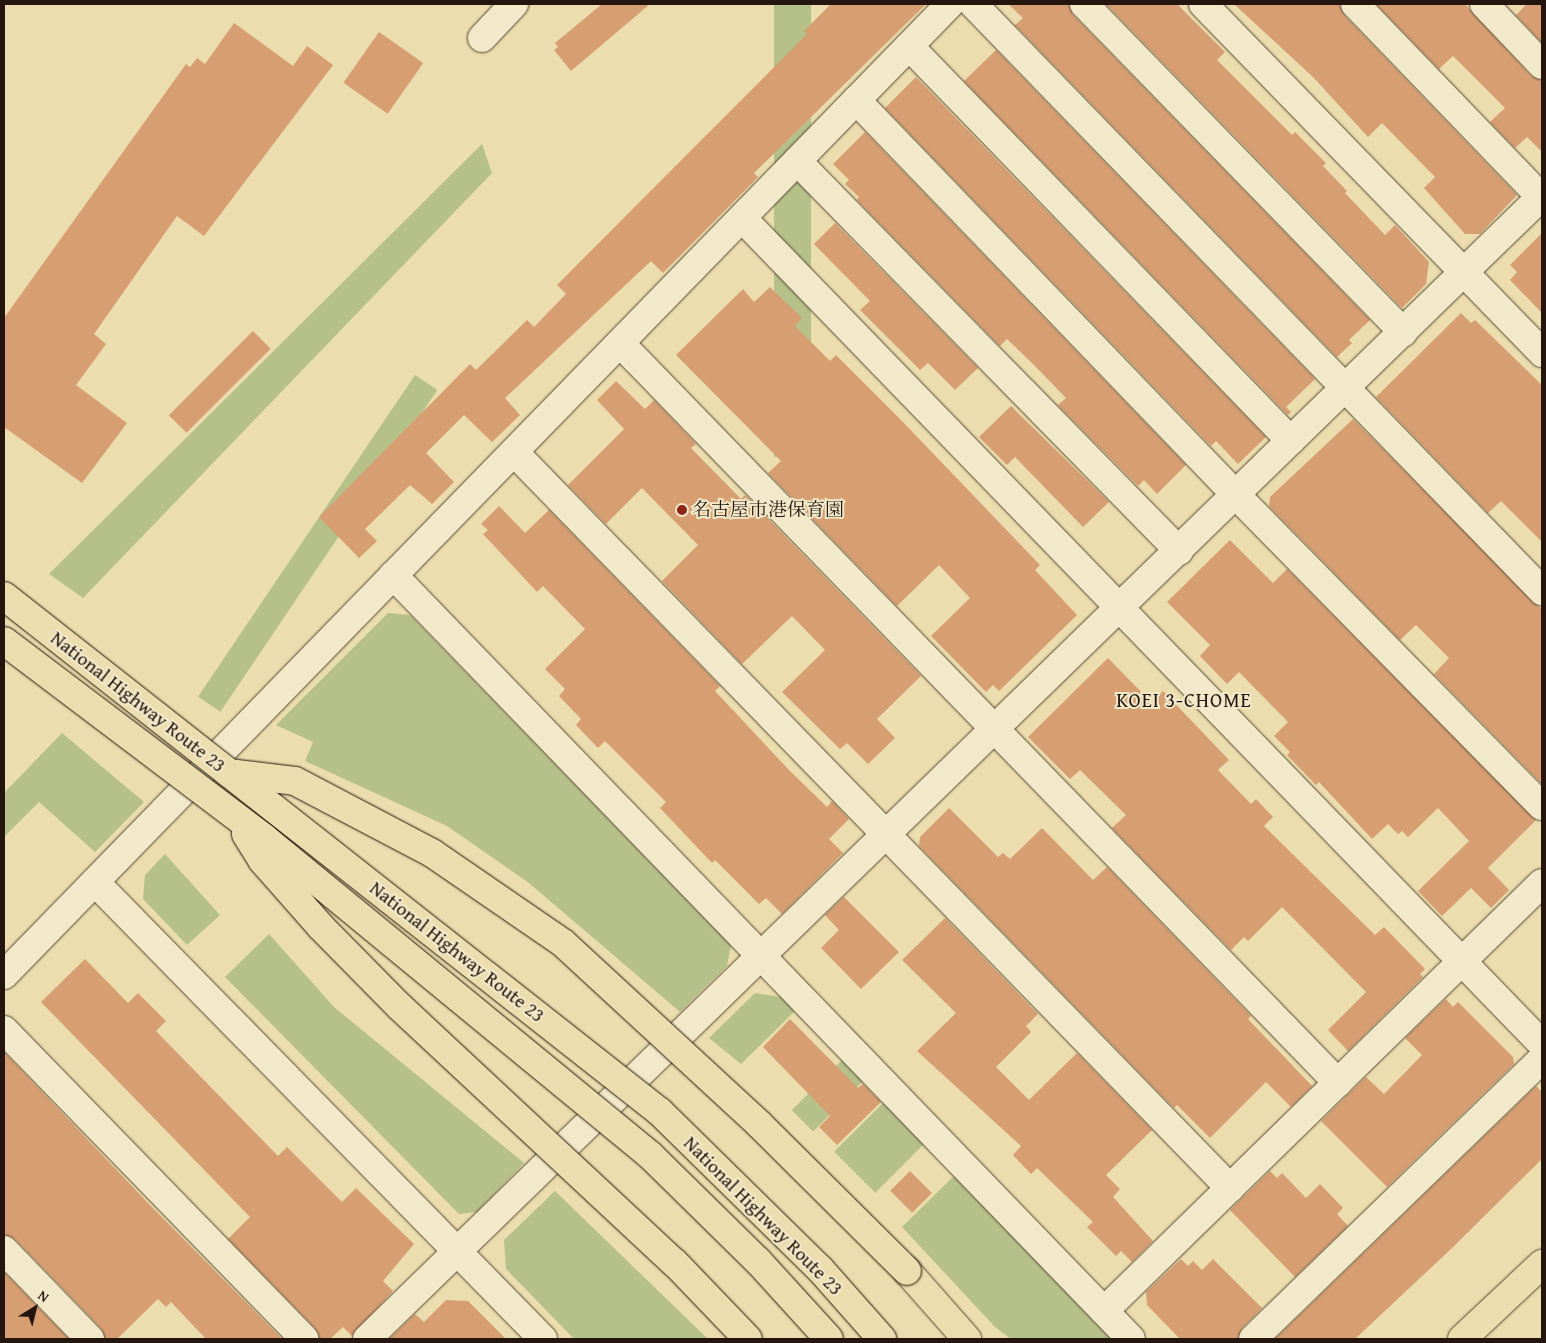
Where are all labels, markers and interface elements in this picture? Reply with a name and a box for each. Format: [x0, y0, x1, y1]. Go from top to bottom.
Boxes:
place label: 名古屋市港保育園 [692, 499, 844, 521]
marker: 名古屋市港保育園 [676, 504, 688, 516]
street label: National Highway Route 23 [46, 627, 230, 777]
district label: KOEI 3-CHOME [1115, 687, 1253, 711]
street label: National Highway Route 23 [365, 877, 549, 1027]
street label: National Highway Route 23 [679, 1132, 847, 1300]
north arrow [10, 1283, 60, 1333]
text: N [34, 1285, 53, 1307]

